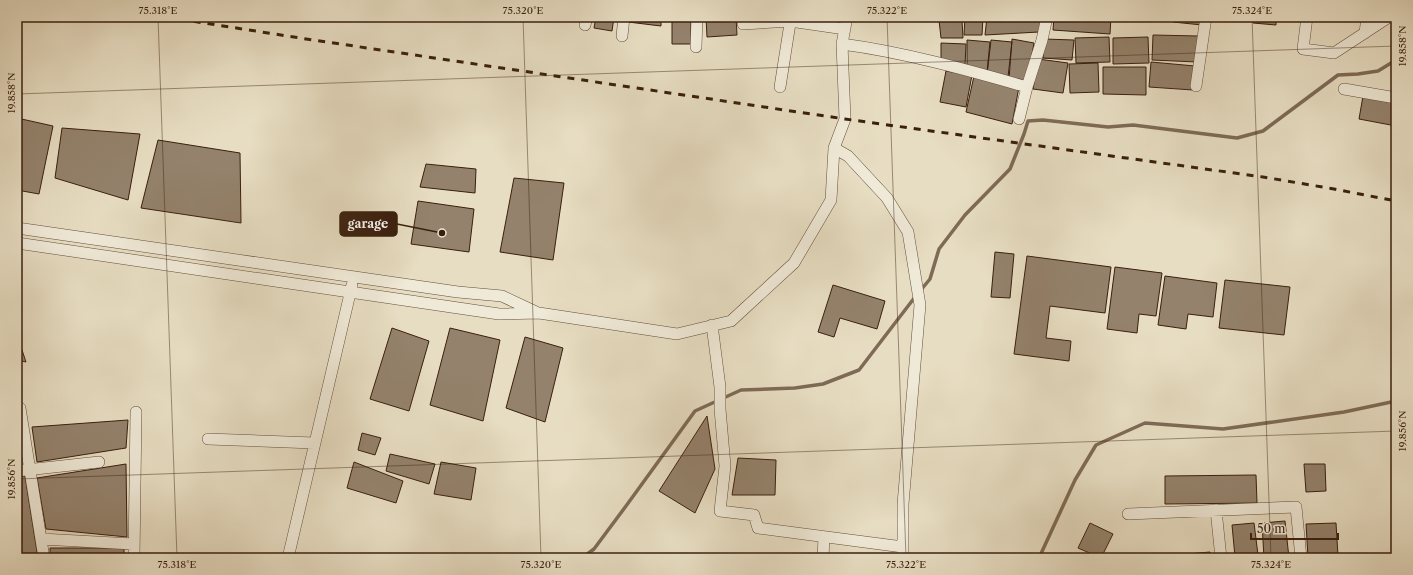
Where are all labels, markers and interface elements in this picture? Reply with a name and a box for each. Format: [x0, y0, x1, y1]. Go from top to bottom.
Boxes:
text: 75.318°E [139, 4, 178, 17]
text: 75.320°E [503, 4, 544, 17]
text: 75.322°E [867, 4, 907, 17]
text: 75.324°E [1232, 4, 1272, 17]
text: 19.858°N [1396, 25, 1409, 67]
text: 19.858°N [5, 72, 18, 114]
callout: garage [340, 212, 397, 236]
text: garage [347, 216, 388, 231]
text: 19.856°N [1396, 411, 1409, 451]
text: 19.856°N [5, 459, 18, 499]
scale bar [1251, 515, 1338, 541]
text: 50 m [1257, 521, 1286, 536]
text: 75.318°E [158, 558, 197, 571]
text: 75.320°E [521, 558, 562, 571]
text: 75.322°E [886, 558, 926, 571]
text: 75.324°E [1251, 558, 1291, 571]

